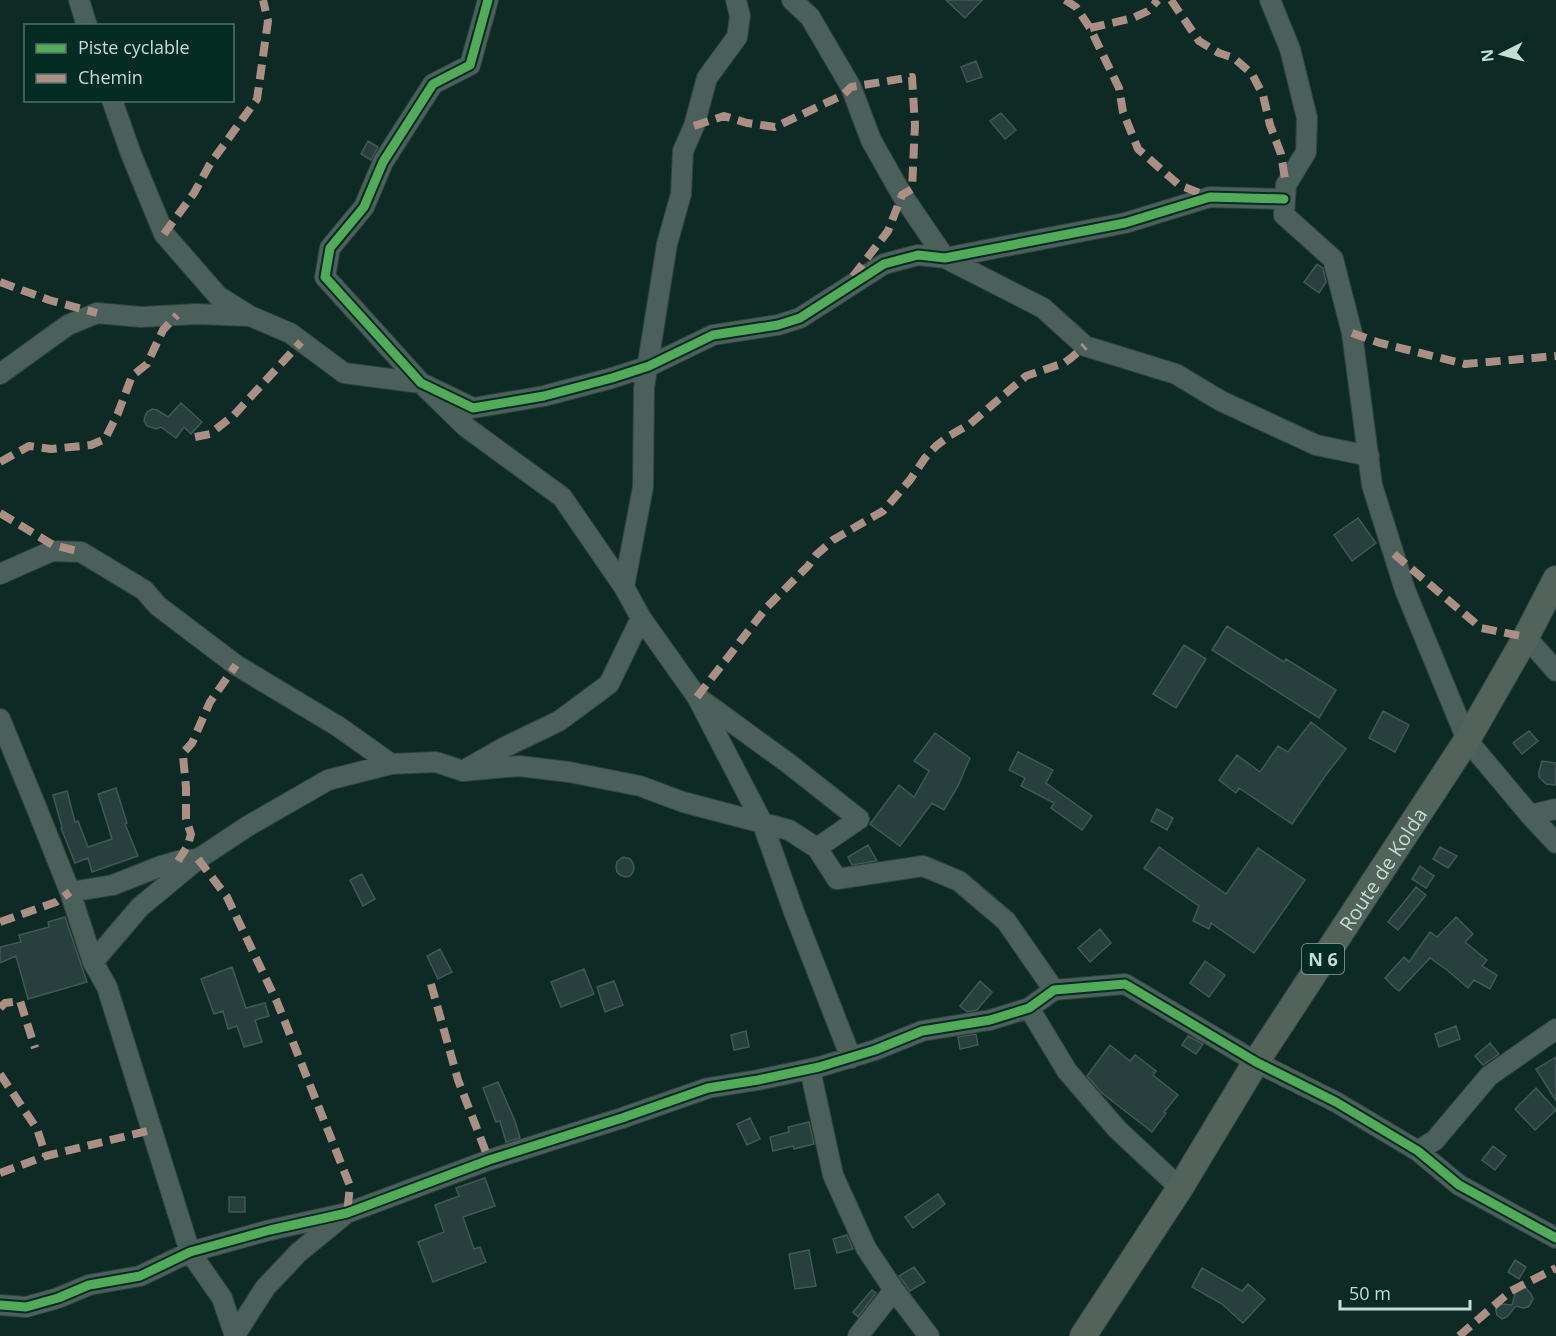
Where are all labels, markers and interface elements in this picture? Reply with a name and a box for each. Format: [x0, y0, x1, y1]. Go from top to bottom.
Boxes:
legend [24, 24, 234, 102]
north arrow [1472, 24, 1532, 84]
text: Piste cyclable [78, 35, 190, 59]
text: N [1475, 48, 1499, 63]
text: Chemin [78, 65, 143, 89]
street label: Route de Kolda [1332, 802, 1433, 935]
road number: N 6 [1302, 944, 1344, 974]
scale bar [1340, 1273, 1470, 1311]
text: 50 m [1349, 1281, 1391, 1305]

